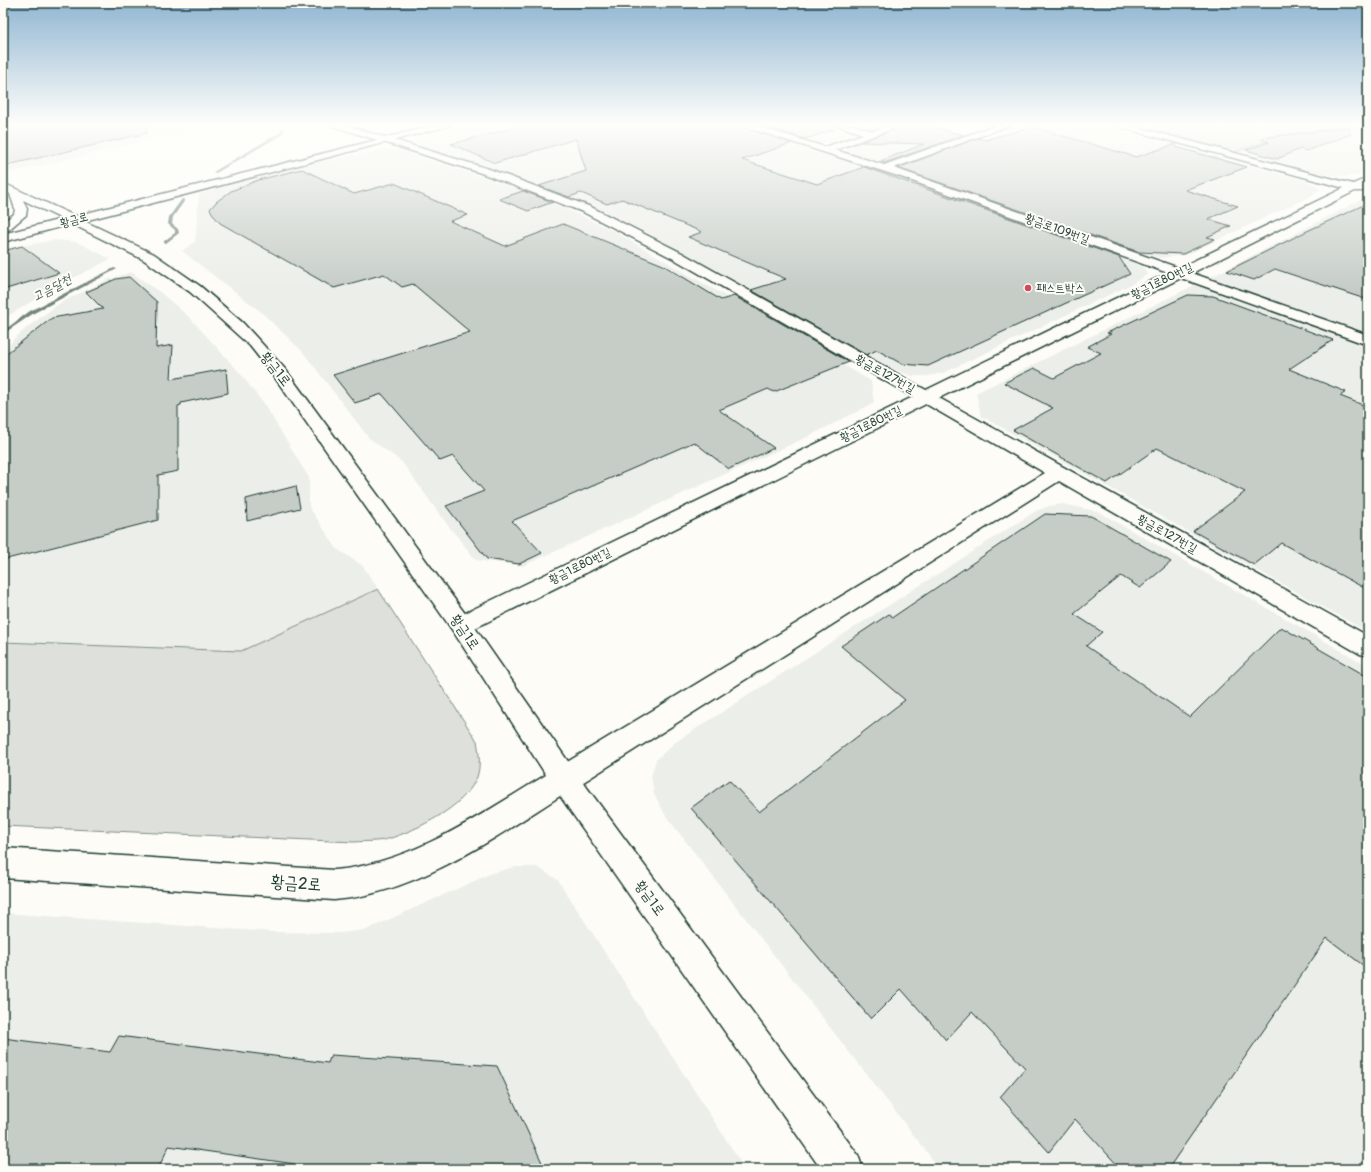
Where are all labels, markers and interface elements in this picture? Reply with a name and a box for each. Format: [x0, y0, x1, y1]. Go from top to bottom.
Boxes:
street label: 황금로 [58, 209, 90, 231]
street label: 황금로109번길 [1023, 210, 1092, 248]
street label: 황금1로80번길 [1129, 259, 1196, 302]
water label: 고음달천 [30, 270, 76, 305]
place label: 패스트박스 [1036, 281, 1084, 296]
marker: 패스트박스 [1023, 283, 1033, 293]
street label: 황금1로 [257, 348, 295, 390]
street label: 황금로127번길 [852, 351, 918, 397]
street label: 황금1로80번길 [838, 402, 905, 445]
street label: 황금로127번길 [1134, 511, 1200, 557]
street label: 황금1로80번길 [547, 544, 614, 587]
street label: 황금1로 [447, 611, 483, 653]
street label: 황금2로 [270, 871, 322, 895]
street label: 황금1로 [632, 877, 668, 919]

